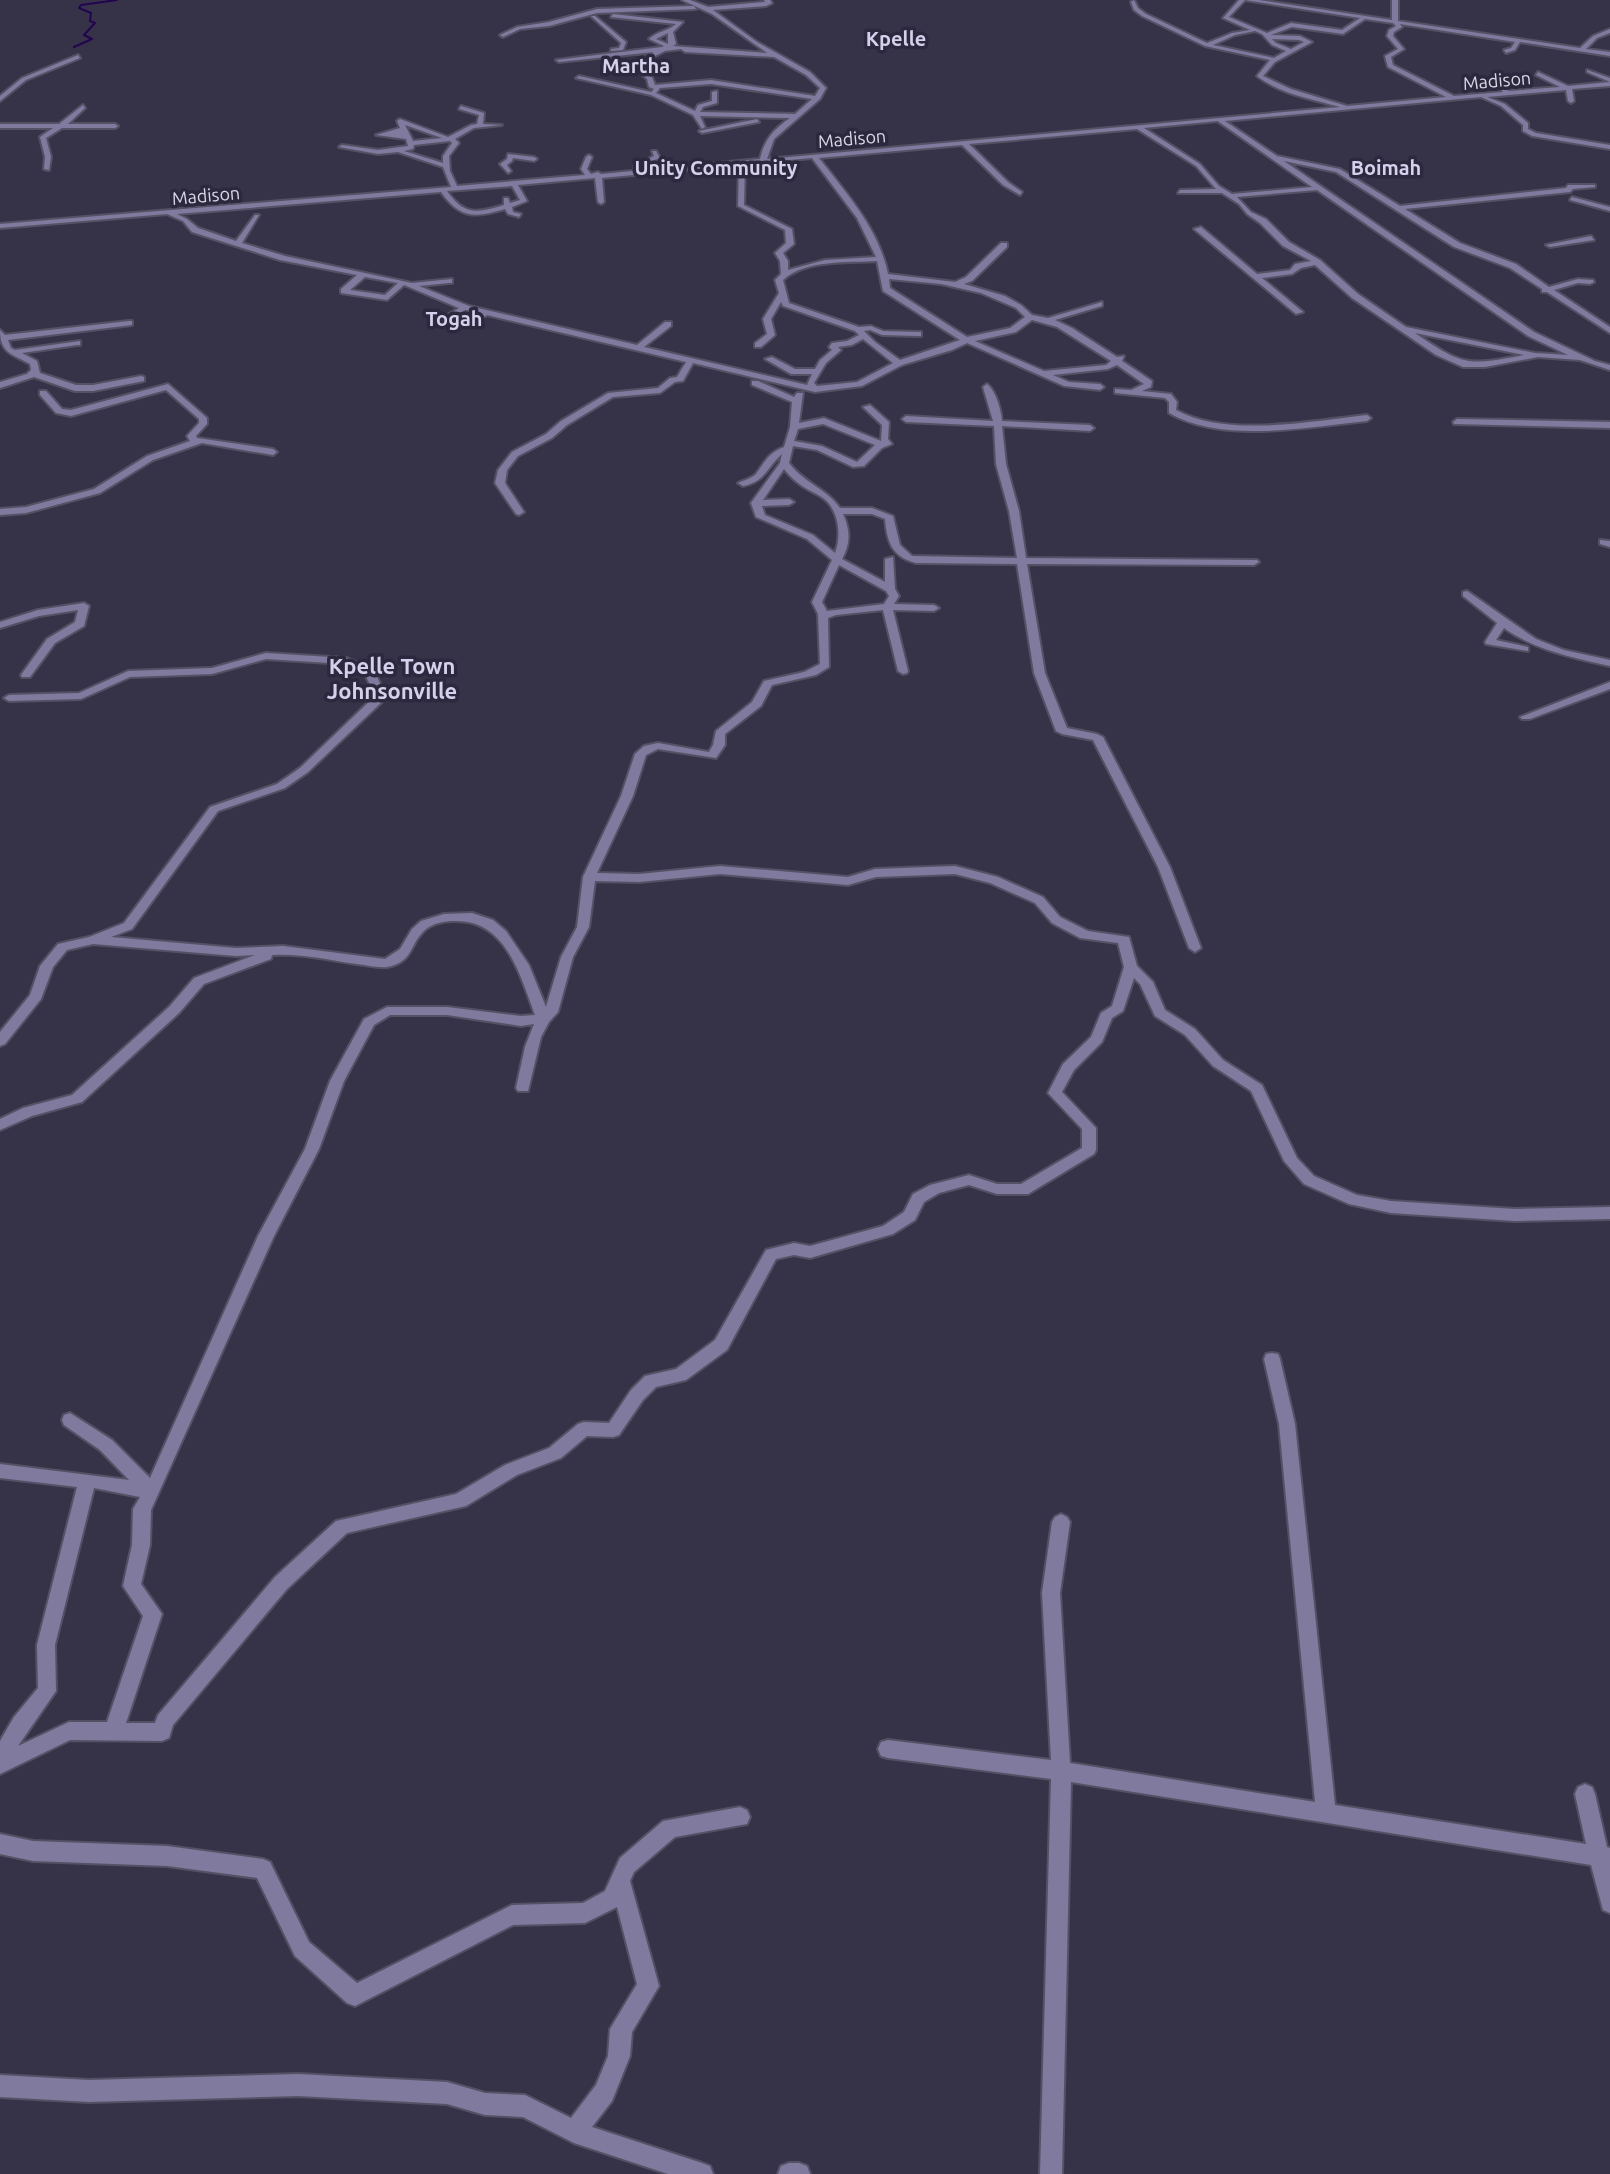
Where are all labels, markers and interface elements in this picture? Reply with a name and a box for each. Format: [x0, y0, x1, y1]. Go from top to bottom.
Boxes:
district label: Kpelle [866, 27, 926, 50]
district label: Martha [602, 54, 670, 77]
street label: Madison [1462, 67, 1532, 93]
street label: Madison [817, 125, 887, 151]
district label: Unity Community [635, 156, 798, 179]
district label: Boimah [1351, 156, 1421, 179]
street label: Madison [171, 182, 241, 208]
district label: Togah [425, 307, 483, 330]
district label: Kpelle Town Johnsonville [327, 653, 457, 703]

